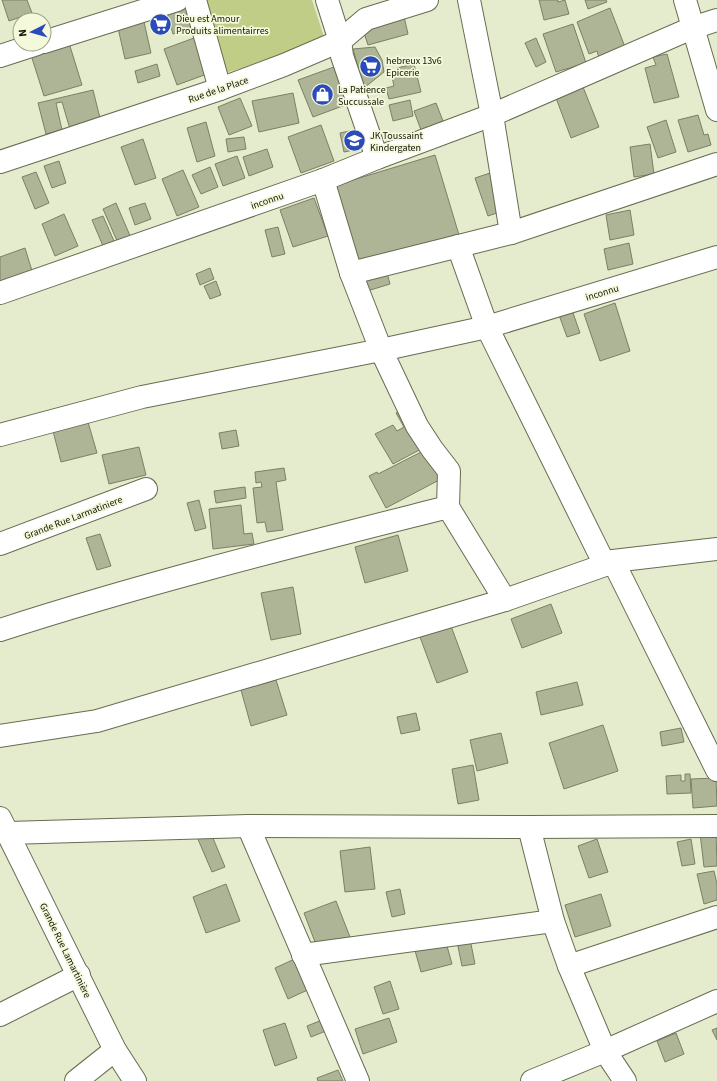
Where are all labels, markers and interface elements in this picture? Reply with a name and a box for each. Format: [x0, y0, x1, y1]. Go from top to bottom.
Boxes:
supermarket icon: Dieu est Amour Produits alimentairres [148, 11, 174, 37]
north arrow [12, 12, 52, 52]
place label: Dieu est Amour Produits alimentairres [176, 12, 269, 38]
text: N [15, 29, 30, 37]
supermarket icon: hebreux 13v6 Epicerie [357, 53, 383, 79]
place label: hebreux 13v6 Epicerie [386, 54, 442, 80]
street label: Rue de la Place [186, 73, 250, 107]
shop icon: La Patience Succussale [310, 82, 336, 108]
place label: La Patience Succussale [338, 83, 386, 109]
school or university icon: JK Toussaint Kindergaten [341, 128, 367, 154]
place label: JK Toussaint Kindergaten [370, 129, 423, 155]
street label: inconnu [249, 189, 286, 213]
street label: inconnu [584, 281, 621, 305]
street label: Grande Rue Larmatiniere [22, 493, 125, 543]
street label: Grande Rue Lamartinière [36, 901, 94, 1000]

